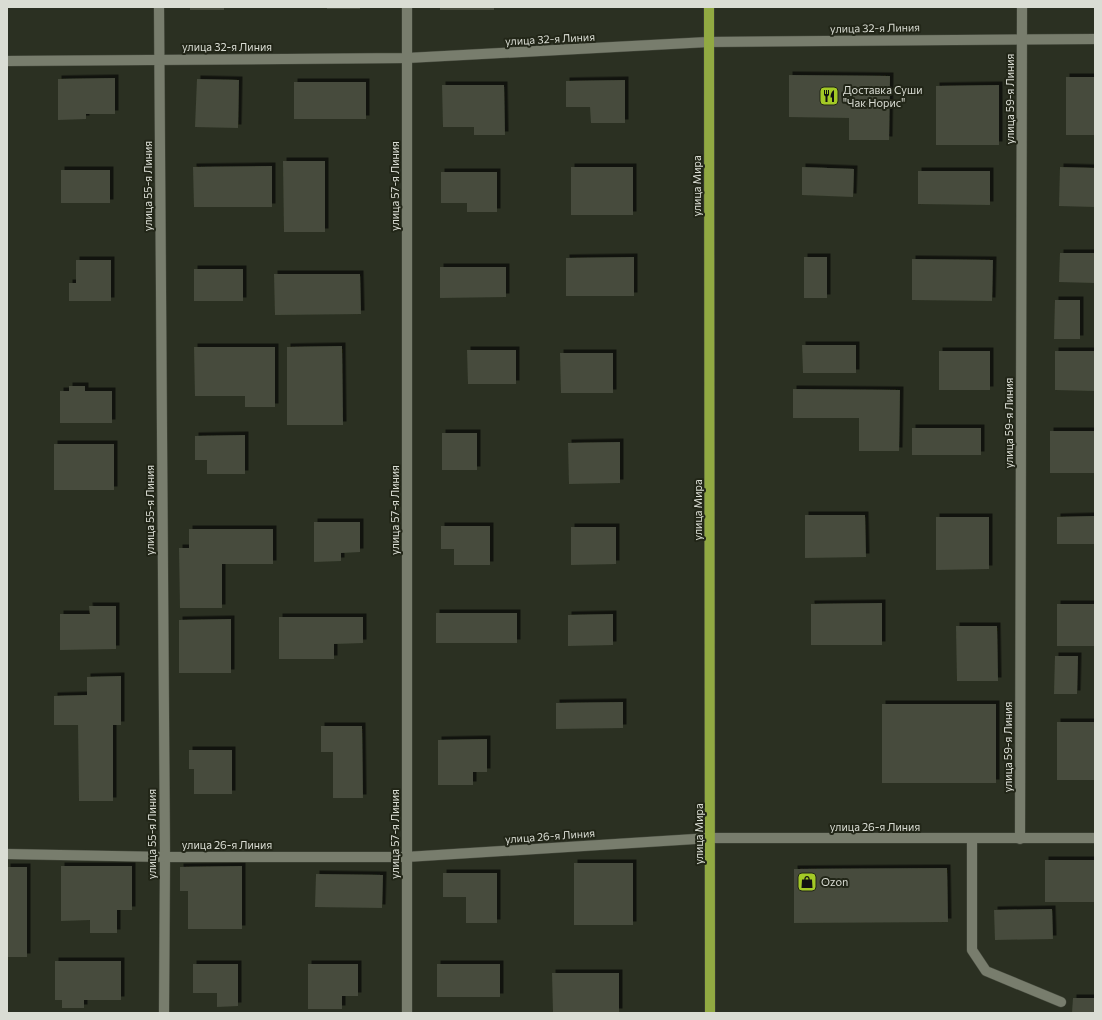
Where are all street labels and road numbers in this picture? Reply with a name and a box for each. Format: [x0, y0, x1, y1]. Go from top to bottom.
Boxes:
street label: улица 32-я Линия [830, 20, 920, 35]
street label: улица 32-я Линия [505, 30, 595, 47]
street label: улица 32-я Линия [182, 40, 272, 53]
street label: улица 59-я Линия [1003, 54, 1016, 144]
street label: улица 55-я Линия [141, 141, 154, 231]
street label: улица 57-я Линия [388, 141, 401, 231]
street label: улица Мира [690, 155, 703, 217]
street label: улица 59-я Линия [1002, 378, 1015, 468]
street label: улица 55-я Линия [143, 465, 156, 555]
street label: улица 57-я Линия [388, 465, 401, 555]
street label: улица Мира [691, 479, 704, 541]
street label: улица 59-я Линия [1001, 702, 1014, 792]
street label: улица 55-я Линия [145, 789, 158, 879]
street label: улица 57-я Линия [388, 789, 401, 879]
street label: улица Мира [692, 803, 705, 865]
street label: улица 26-я Линия [830, 820, 920, 833]
street label: улица 26-я Линия [504, 826, 596, 845]
street label: улица 26-я Линия [182, 838, 272, 851]

